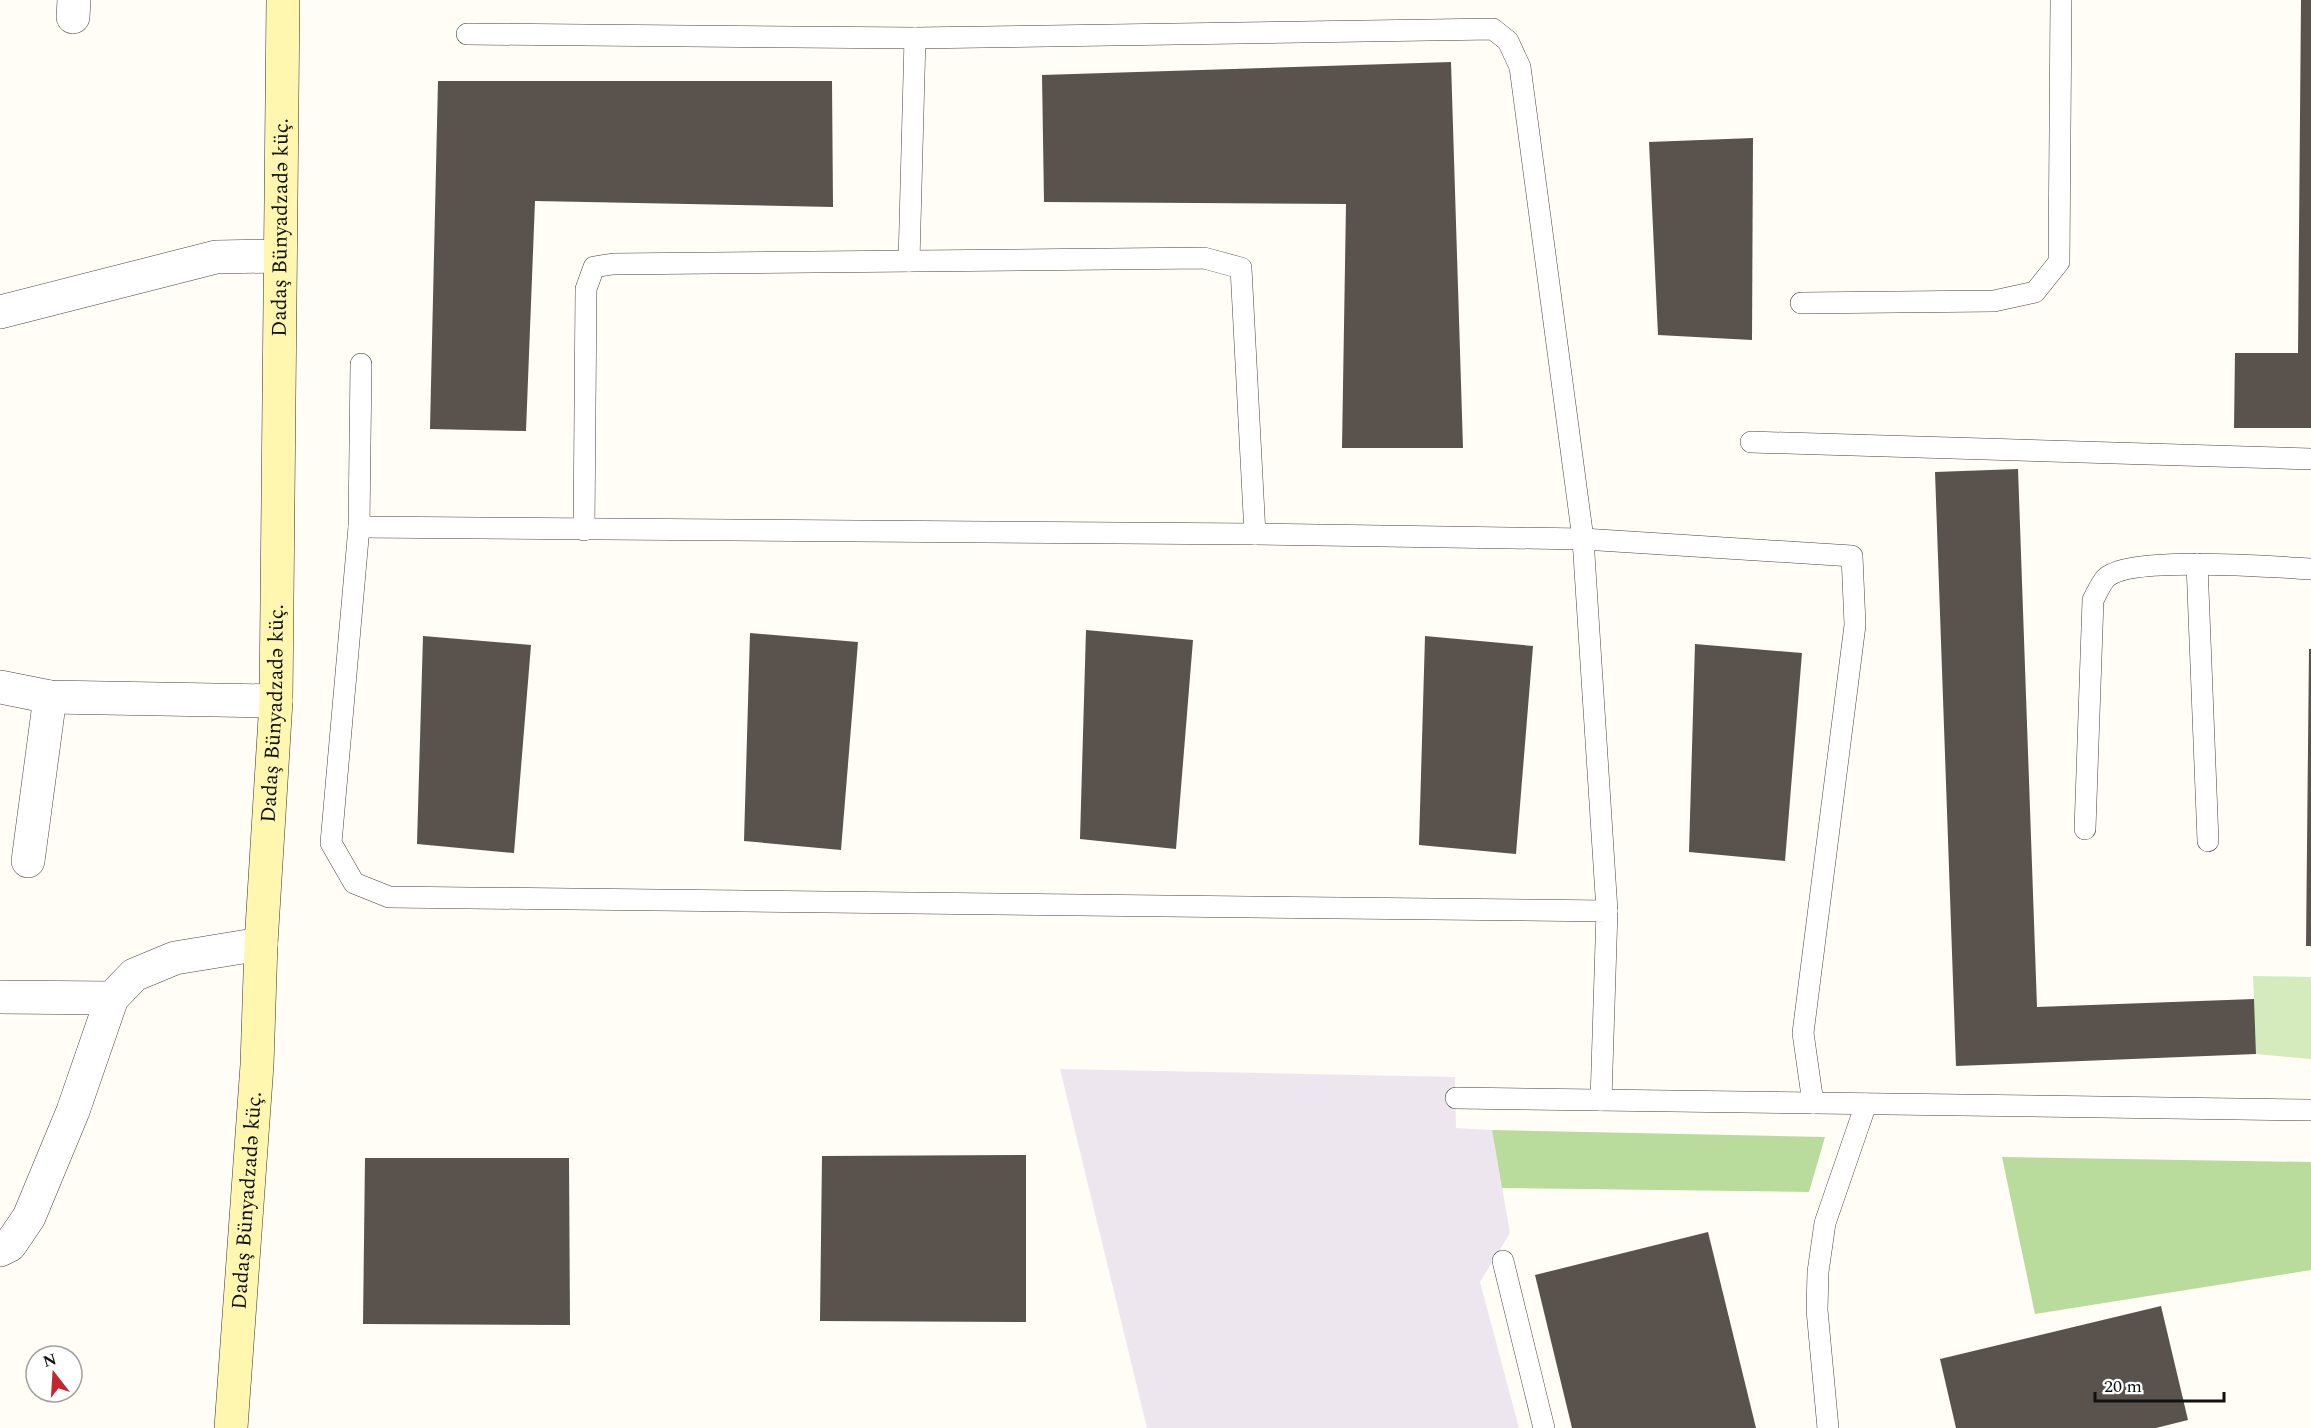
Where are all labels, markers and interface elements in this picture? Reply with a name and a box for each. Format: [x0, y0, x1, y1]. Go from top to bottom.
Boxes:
street label: Dadaş Bünyadzadə küç. [264, 118, 298, 337]
street label: Dadaş Bünyadzadə küç. [253, 604, 293, 824]
street label: Dadaş Bünyadzadə küç. [224, 1090, 271, 1311]
north arrow [24, 1344, 84, 1404]
text: N [40, 1347, 60, 1374]
scale bar [2095, 1365, 2224, 1403]
text: 20 m [2104, 1373, 2142, 1400]

